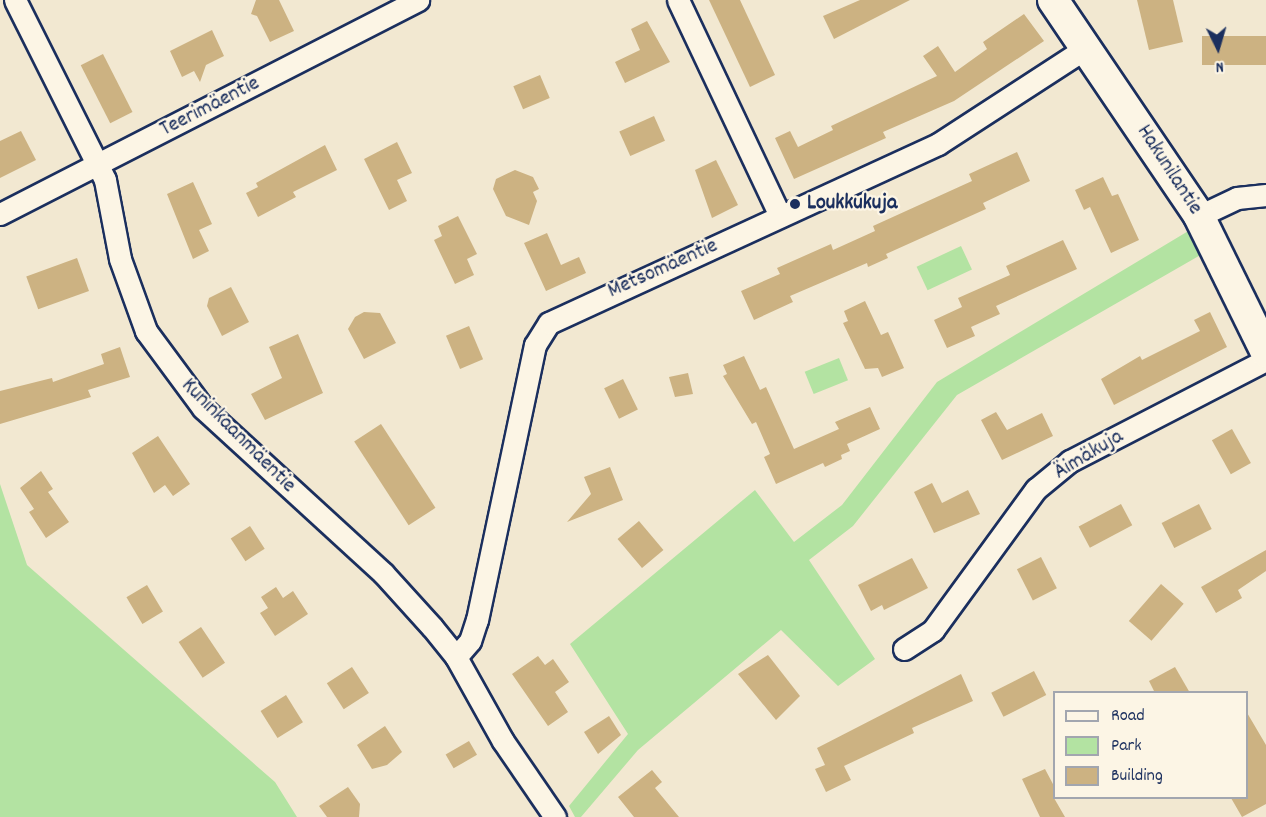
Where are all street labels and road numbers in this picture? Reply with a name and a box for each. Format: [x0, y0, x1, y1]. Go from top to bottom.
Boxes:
street label: Teerimäentie [156, 71, 264, 143]
street label: Hakunilantie [1130, 120, 1208, 220]
street label: Metsomäentie [604, 233, 722, 305]
street label: Kuninkaanmäentie [175, 373, 301, 499]
street label: Äimäkuja [1050, 424, 1128, 486]

